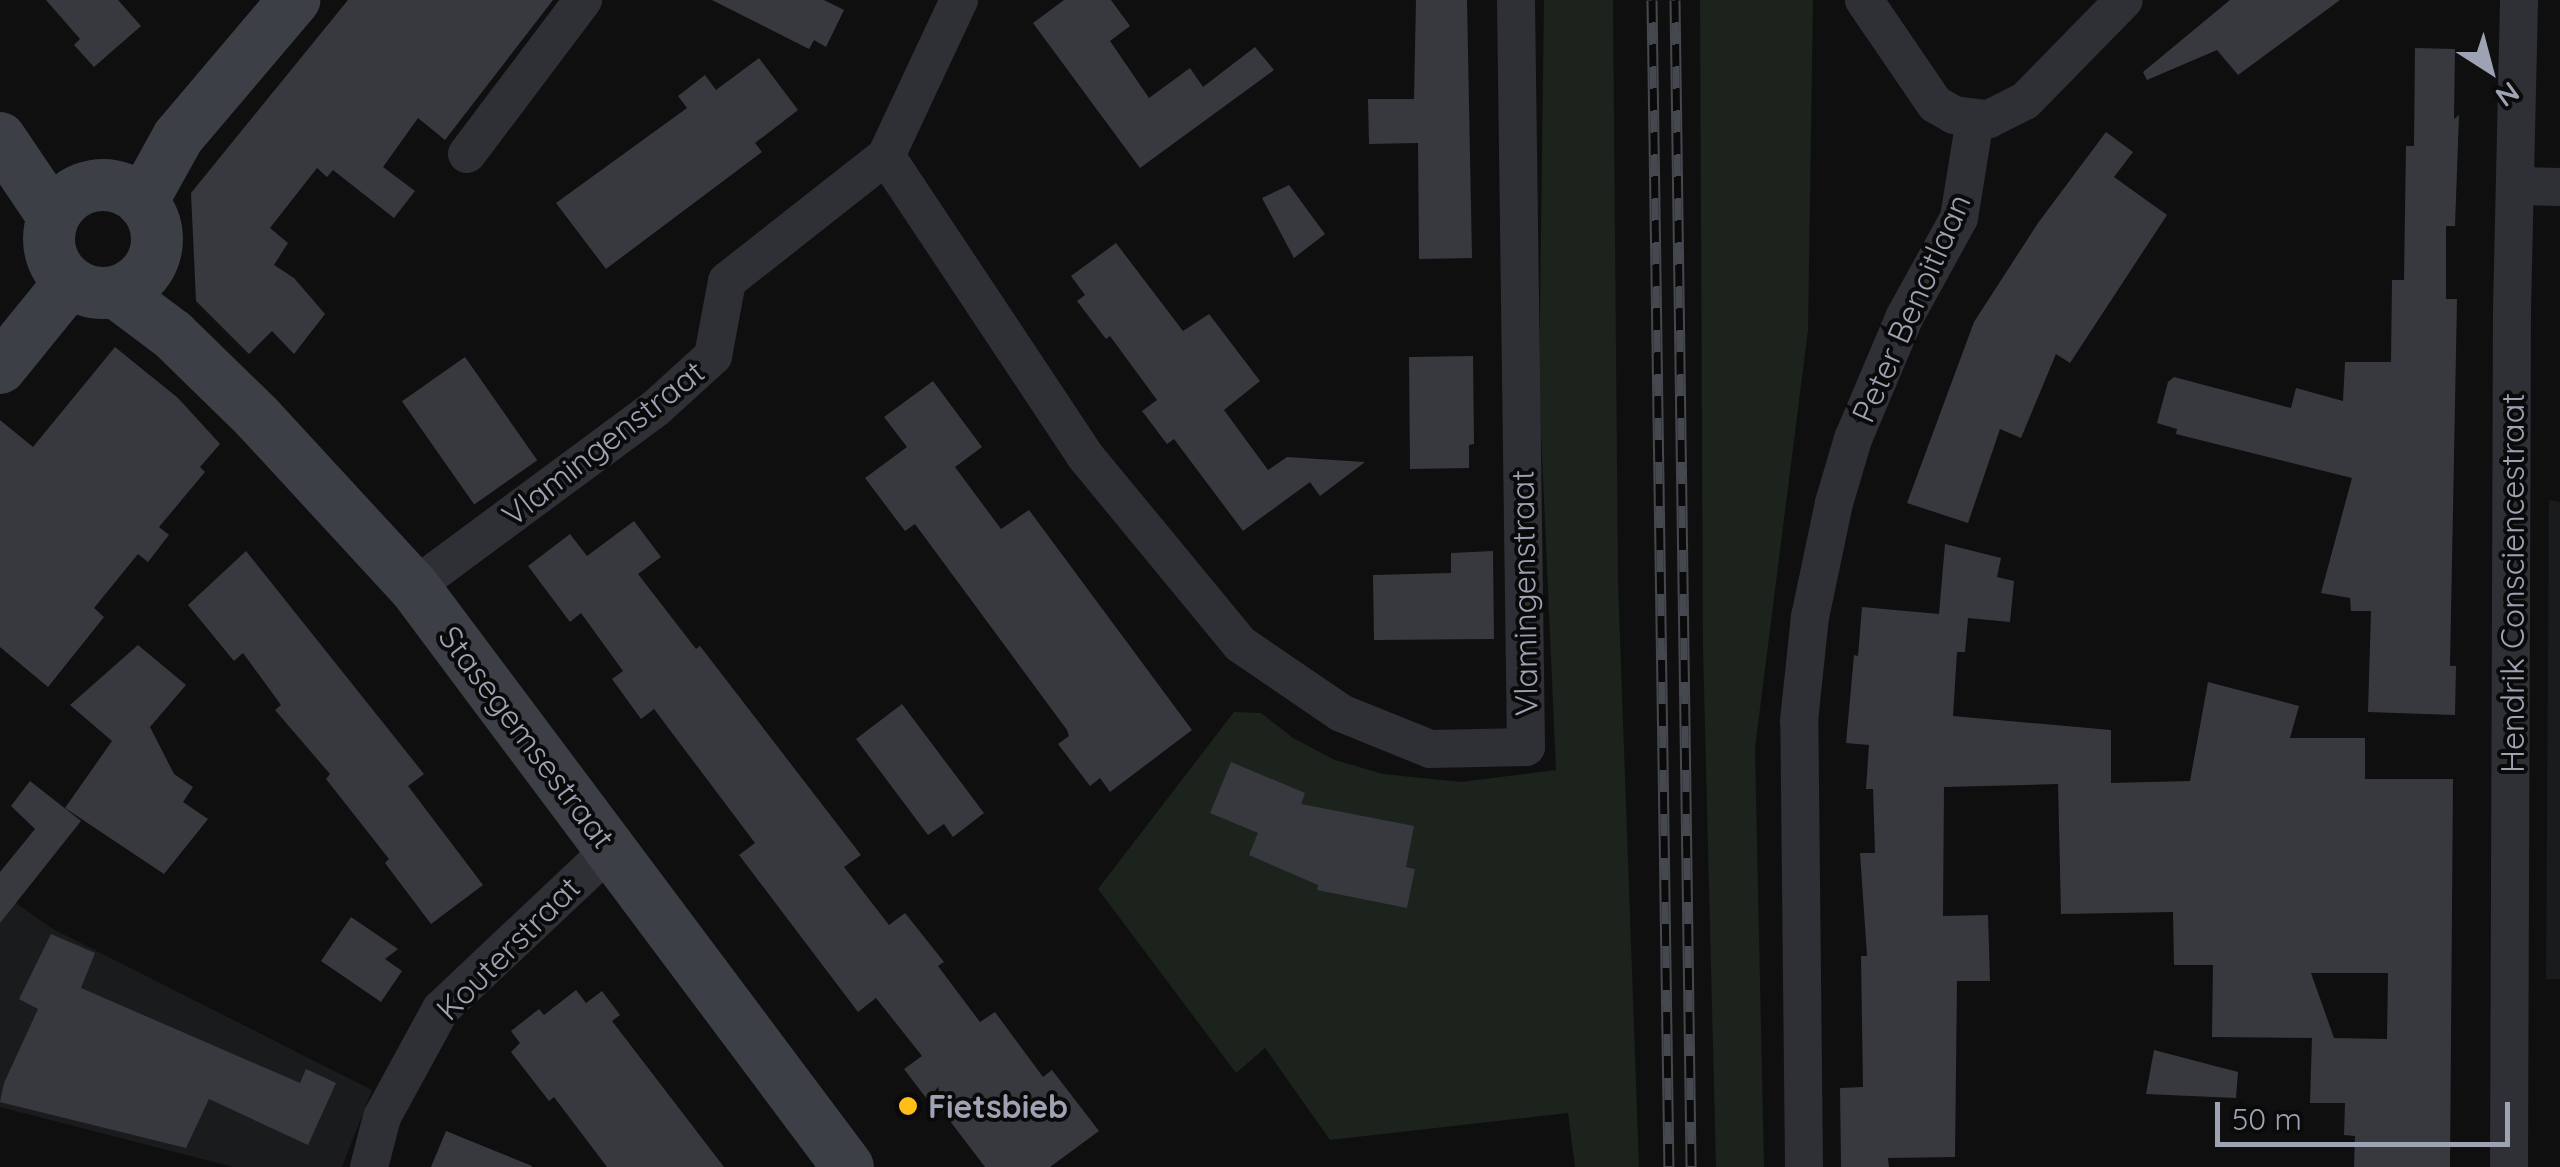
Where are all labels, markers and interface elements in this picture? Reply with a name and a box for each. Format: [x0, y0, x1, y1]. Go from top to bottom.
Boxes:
north arrow [2440, 20, 2540, 120]
text: N [2489, 74, 2527, 115]
street label: Peter Benoitlaan [1843, 188, 1979, 428]
street label: Vlamingenstraat [494, 352, 712, 534]
street label: Hendrik Consciencestraat [2493, 393, 2531, 773]
street label: Vlamingenstraat [1503, 470, 1545, 716]
street label: Stasegemsestraat [431, 618, 623, 856]
street label: Kouterstraat [428, 868, 588, 1028]
scale bar [2220, 1082, 2515, 1144]
place label: Fietsbieb [928, 1087, 1068, 1125]
marker: Fietsbieb [897, 1095, 919, 1117]
text: 50 m [2232, 1100, 2302, 1138]

